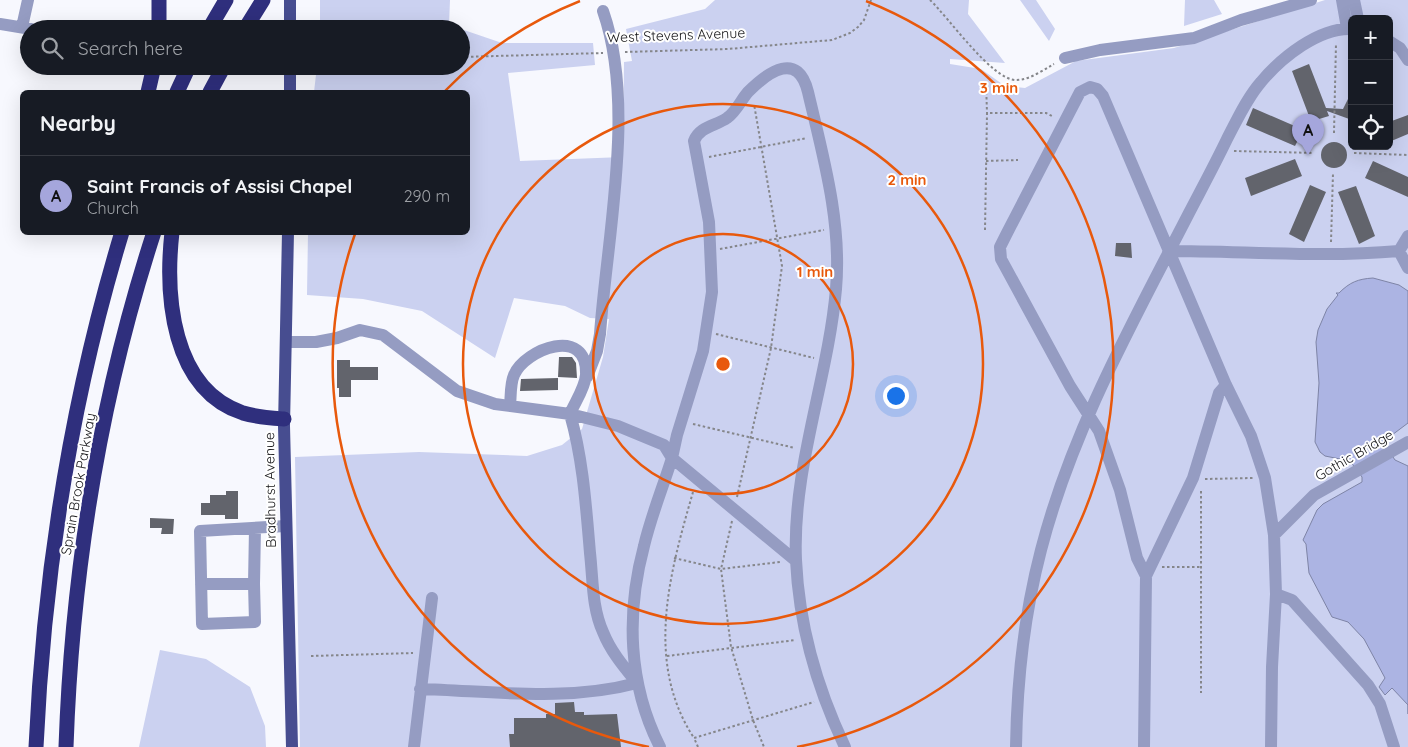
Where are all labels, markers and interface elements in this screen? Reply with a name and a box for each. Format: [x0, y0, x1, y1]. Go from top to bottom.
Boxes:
map controls [1348, 15, 1393, 150]
button: + [1348, 15, 1393, 60]
search box [20, 20, 470, 75]
street label: West Stevens Avenue [607, 24, 746, 46]
icon: search [38, 34, 66, 62]
text: Search here [78, 36, 183, 60]
button: − [1348, 60, 1393, 105]
text: 3 min [980, 78, 1018, 97]
button: locate [1348, 105, 1393, 150]
text: Nearby [40, 110, 116, 136]
pin: A [1292, 114, 1324, 155]
text: 2 min [887, 170, 927, 189]
text: Saint Francis of Assisi Chapel [87, 174, 352, 198]
text: A [51, 186, 61, 206]
text: 290 m [404, 186, 450, 206]
text: Church [87, 198, 139, 218]
text: 1 min [797, 262, 833, 281]
centre of rings [714, 355, 732, 373]
your location [883, 383, 909, 409]
street label: Sprain Brook Parkway [57, 412, 99, 556]
street label: Gothic Bridge [1312, 425, 1396, 485]
street label: Bradhurst Avenue [260, 432, 280, 548]

